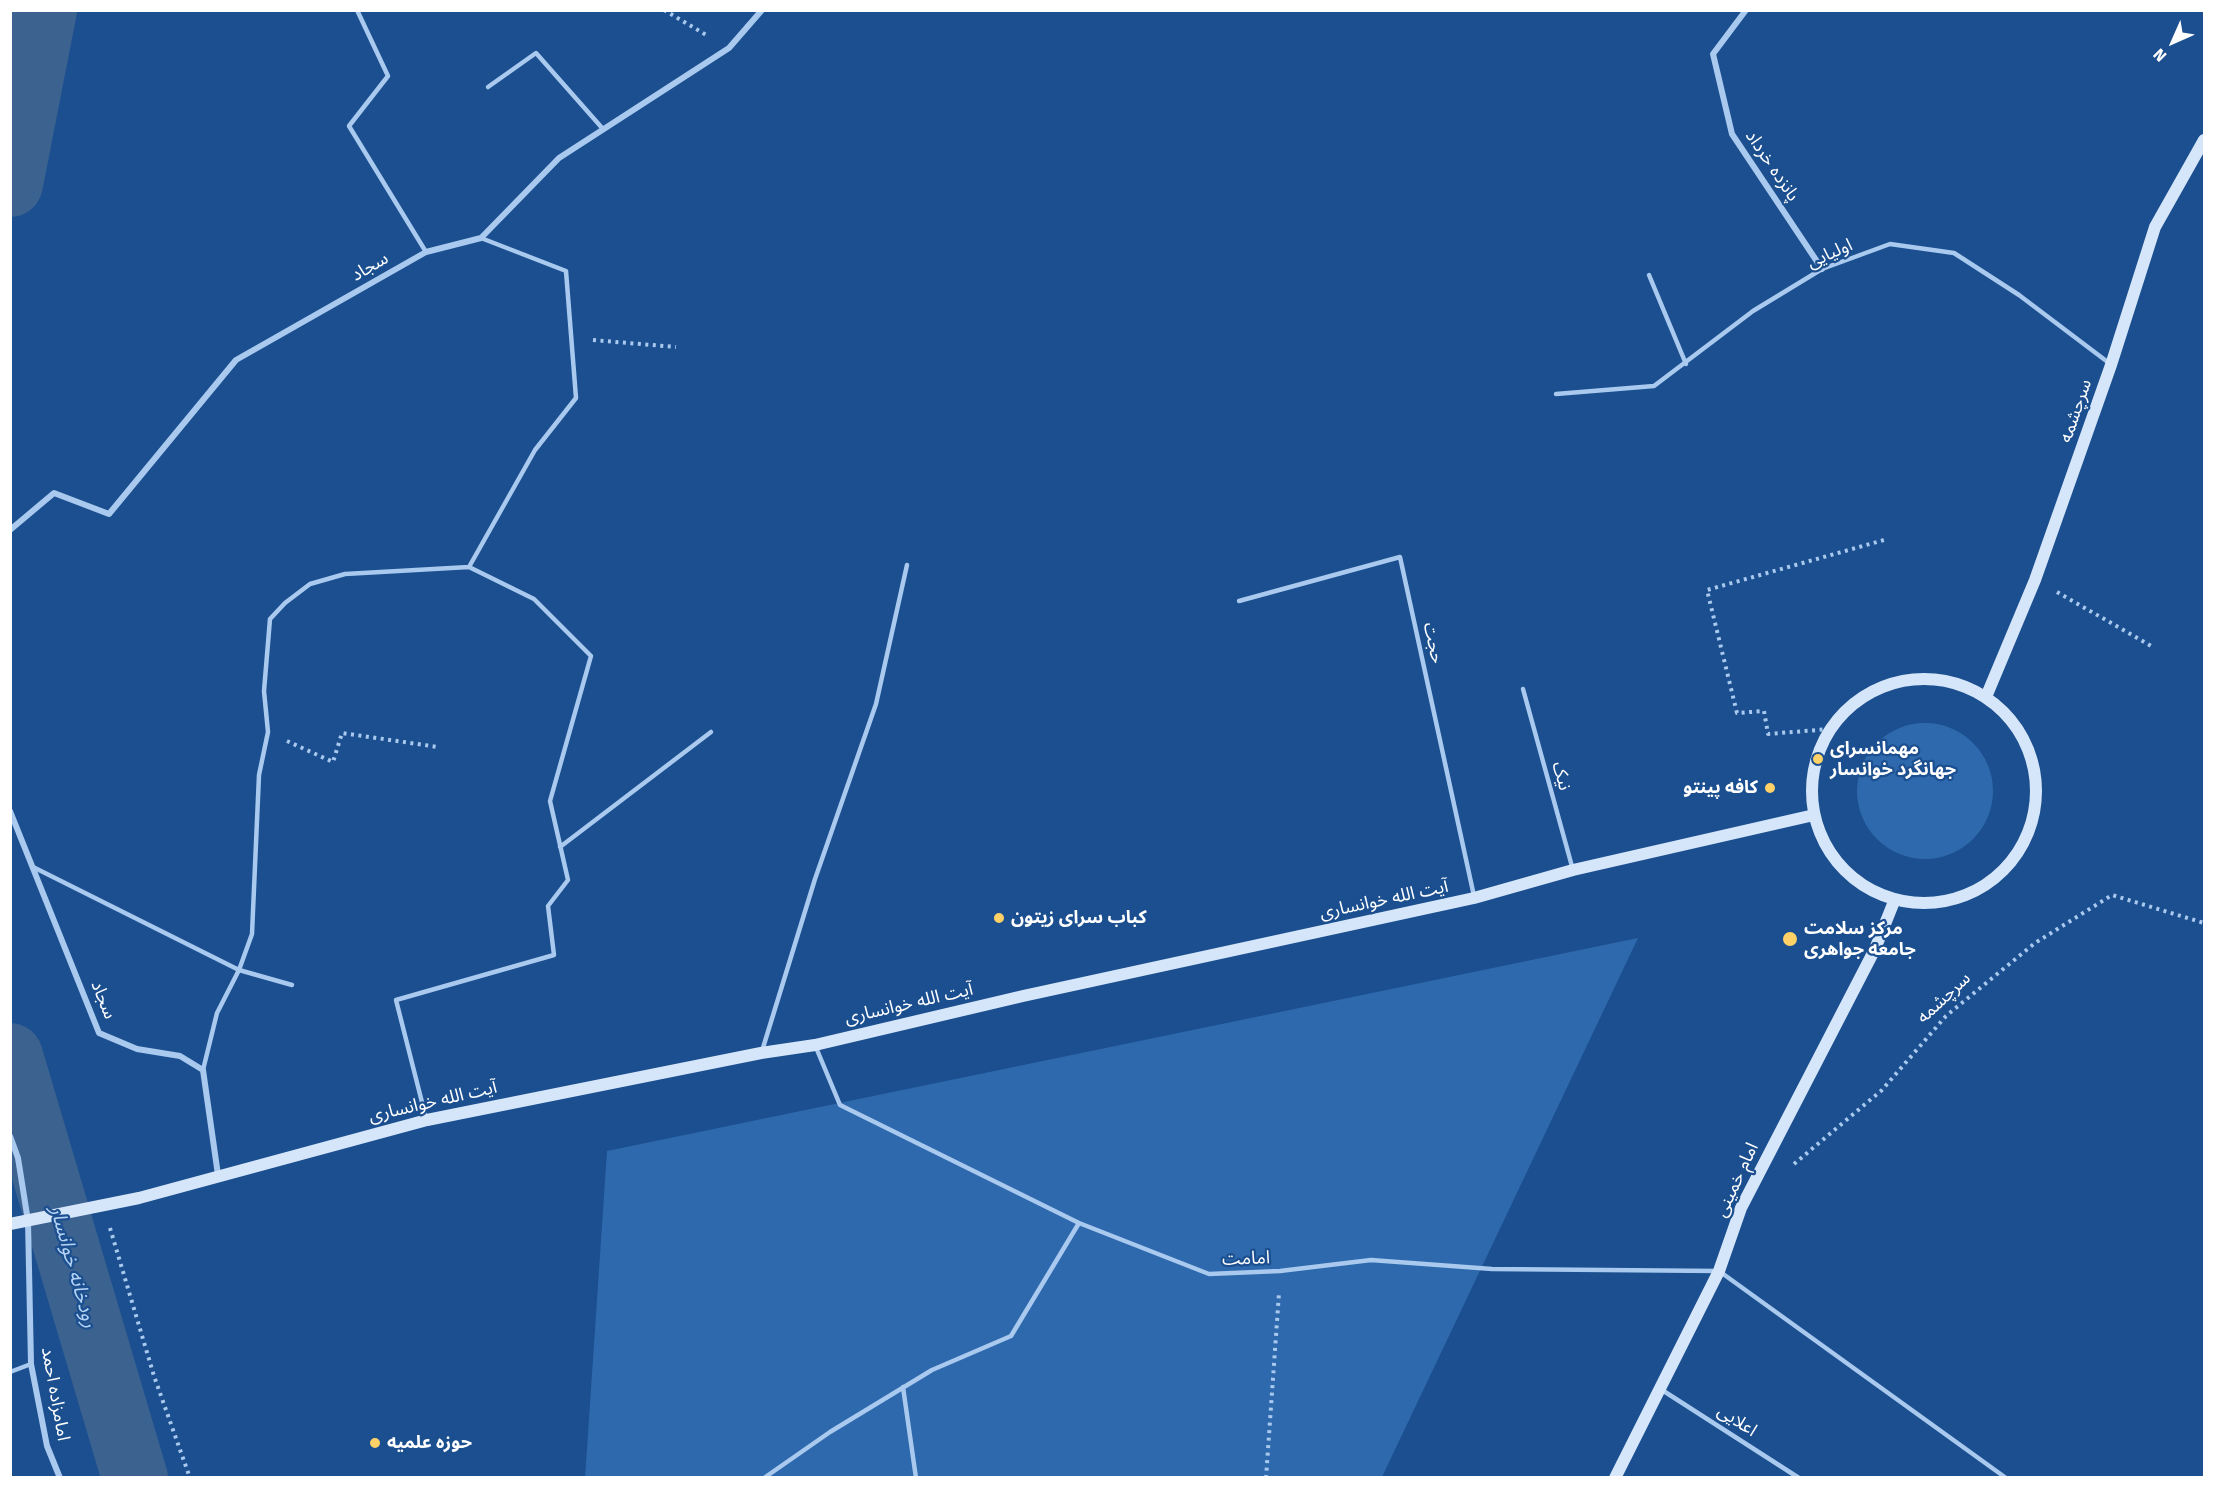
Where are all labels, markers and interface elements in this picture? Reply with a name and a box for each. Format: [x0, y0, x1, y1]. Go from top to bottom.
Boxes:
north arrow [2143, 12, 2203, 72]
text: N [2149, 45, 2170, 66]
street label: پانزده خرداد [1740, 126, 1804, 206]
street label: اولیایی [1804, 234, 1856, 274]
street label: سجاد [348, 248, 392, 286]
street label: سرچشمه [2055, 376, 2097, 446]
street label: حجت [1418, 620, 1448, 666]
place label: مهمانسرای جهانگرد خوانسار [1830, 738, 1956, 780]
marker: مهمانسرای جهانگرد خوانسار [1811, 752, 1825, 766]
street label: نیک [1547, 759, 1575, 793]
place label: کافه پینتو [1683, 777, 1758, 799]
marker: کافه پینتو [1763, 781, 1777, 795]
street label: آیت الله خوانساری [1318, 876, 1450, 924]
place label: کباب سرای زیتون [1011, 907, 1147, 929]
marker: کباب سرای زیتون [992, 911, 1006, 925]
place label: مرکز سلامت جامعه جواهری [1804, 918, 1916, 960]
marker: مرکز سلامت جامعه جواهری [1781, 930, 1799, 948]
street label: سرچشمه [1913, 968, 1975, 1028]
street label: سجاد [86, 978, 120, 1022]
street label: آیت الله خوانساری [843, 979, 975, 1029]
street label: آیت الله خوانساری [367, 1077, 499, 1127]
street label: امام خمینی [1710, 1139, 1764, 1221]
water label: رودخانه خوانسار [44, 1204, 102, 1330]
street label: امامت [1222, 1247, 1270, 1271]
street label: امامزاده احمد [36, 1345, 74, 1443]
street label: اعلایی [1713, 1400, 1761, 1442]
place label: حوزه علمیه [387, 1432, 472, 1454]
marker: حوزه علمیه [368, 1436, 382, 1450]

